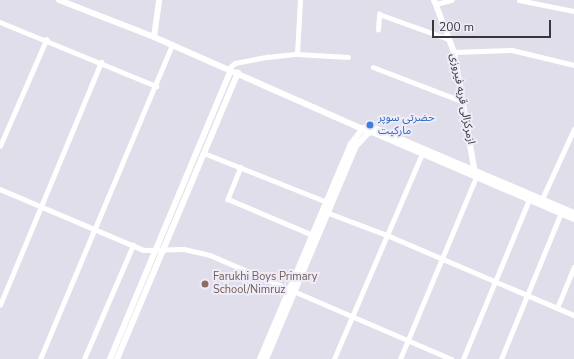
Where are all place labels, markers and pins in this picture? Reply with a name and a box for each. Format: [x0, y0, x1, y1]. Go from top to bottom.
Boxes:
place label: حضرتی سوپر مارکیت [378, 112, 435, 138]
marker: حضرتی سوپر مارکیت [365, 120, 375, 130]
place label: Farukhi Boys Primary School/Nimruz [213, 271, 318, 297]
marker: Farukhi Boys Primary School/Nimruz [200, 279, 210, 289]

